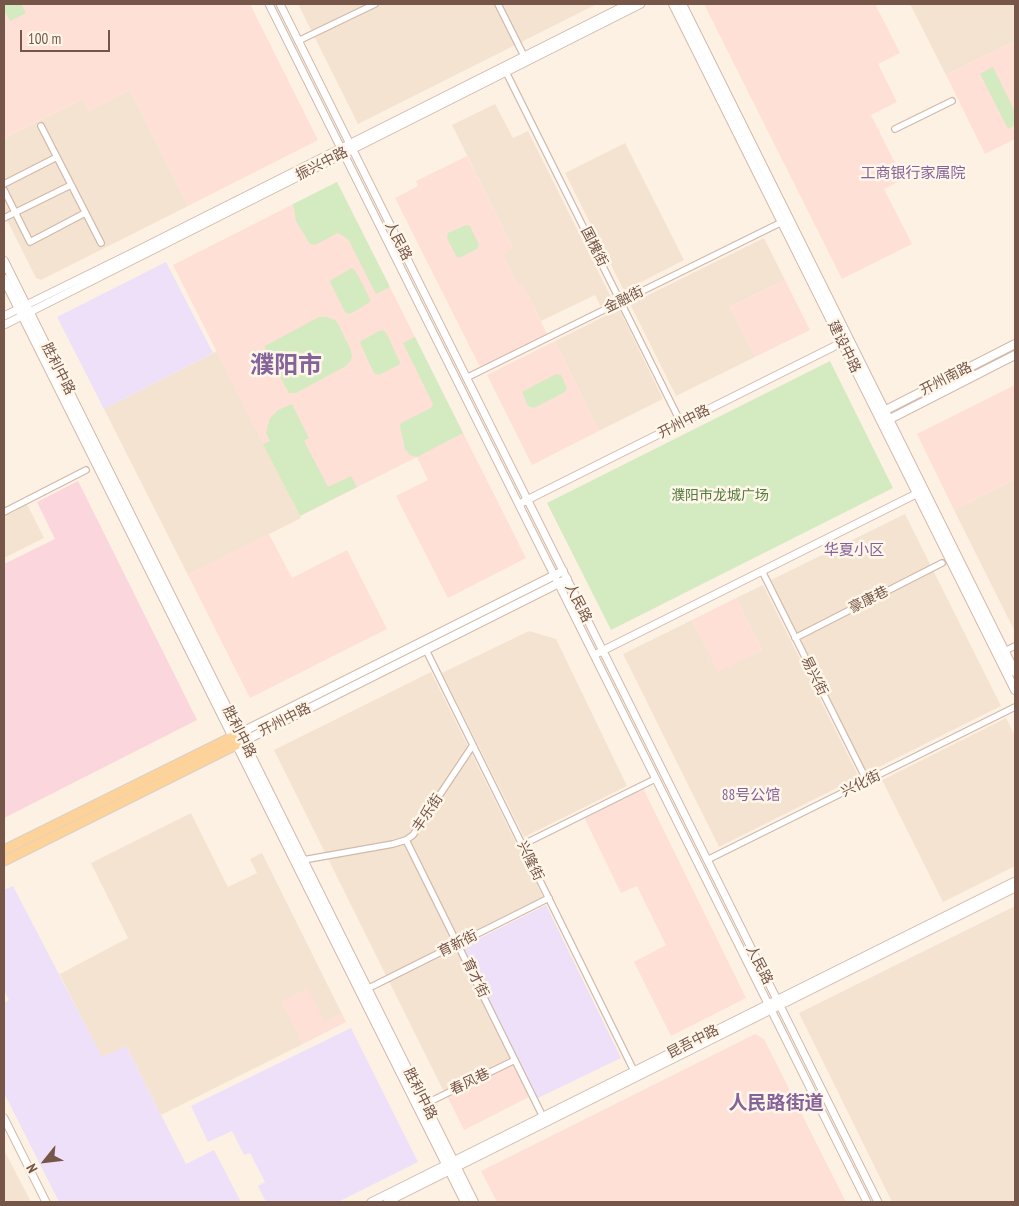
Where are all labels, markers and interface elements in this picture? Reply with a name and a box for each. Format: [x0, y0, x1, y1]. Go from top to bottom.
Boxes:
scale bar [22, 20, 112, 52]
text: 100 m [28, 29, 61, 48]
street label: 振兴中路 [293, 144, 351, 184]
district label: 工商银行家属院 [861, 165, 965, 183]
street label: 人民路 [381, 218, 415, 264]
street label: 国槐街 [577, 224, 611, 270]
street label: 金融街 [601, 283, 647, 317]
street label: 建设中路 [824, 318, 864, 376]
street label: 胜利中路 [38, 340, 78, 398]
district label: 濮阳市 [250, 352, 322, 380]
street label: 开州南路 [917, 359, 975, 399]
street label: 开州中路 [655, 402, 713, 442]
park label: 濮阳市龙城广场 [671, 488, 769, 504]
district label: 华夏小区 [824, 542, 884, 560]
street label: 人民路 [561, 580, 595, 626]
street label: 豪康巷 [846, 583, 892, 617]
street label: 易兴街 [797, 653, 831, 699]
street label: 开州中路 [256, 700, 314, 740]
street label: 胜利中路 [219, 703, 259, 761]
street label: 兴化街 [838, 767, 884, 801]
district label: 88号公馆 [722, 787, 780, 805]
street label: 丰乐街 [409, 791, 447, 835]
street label: 兴隆街 [513, 838, 547, 884]
street label: 育新街 [435, 927, 481, 961]
street label: 人民路 [742, 942, 776, 988]
street label: 育才街 [458, 955, 492, 1001]
street label: 昆吾中路 [664, 1022, 722, 1062]
street label: 胜利中路 [400, 1065, 440, 1123]
street label: 春风巷 [447, 1065, 493, 1099]
district label: 人民路街道 [729, 1093, 823, 1115]
north arrow [20, 1136, 70, 1186]
text: N [22, 1161, 42, 1176]

